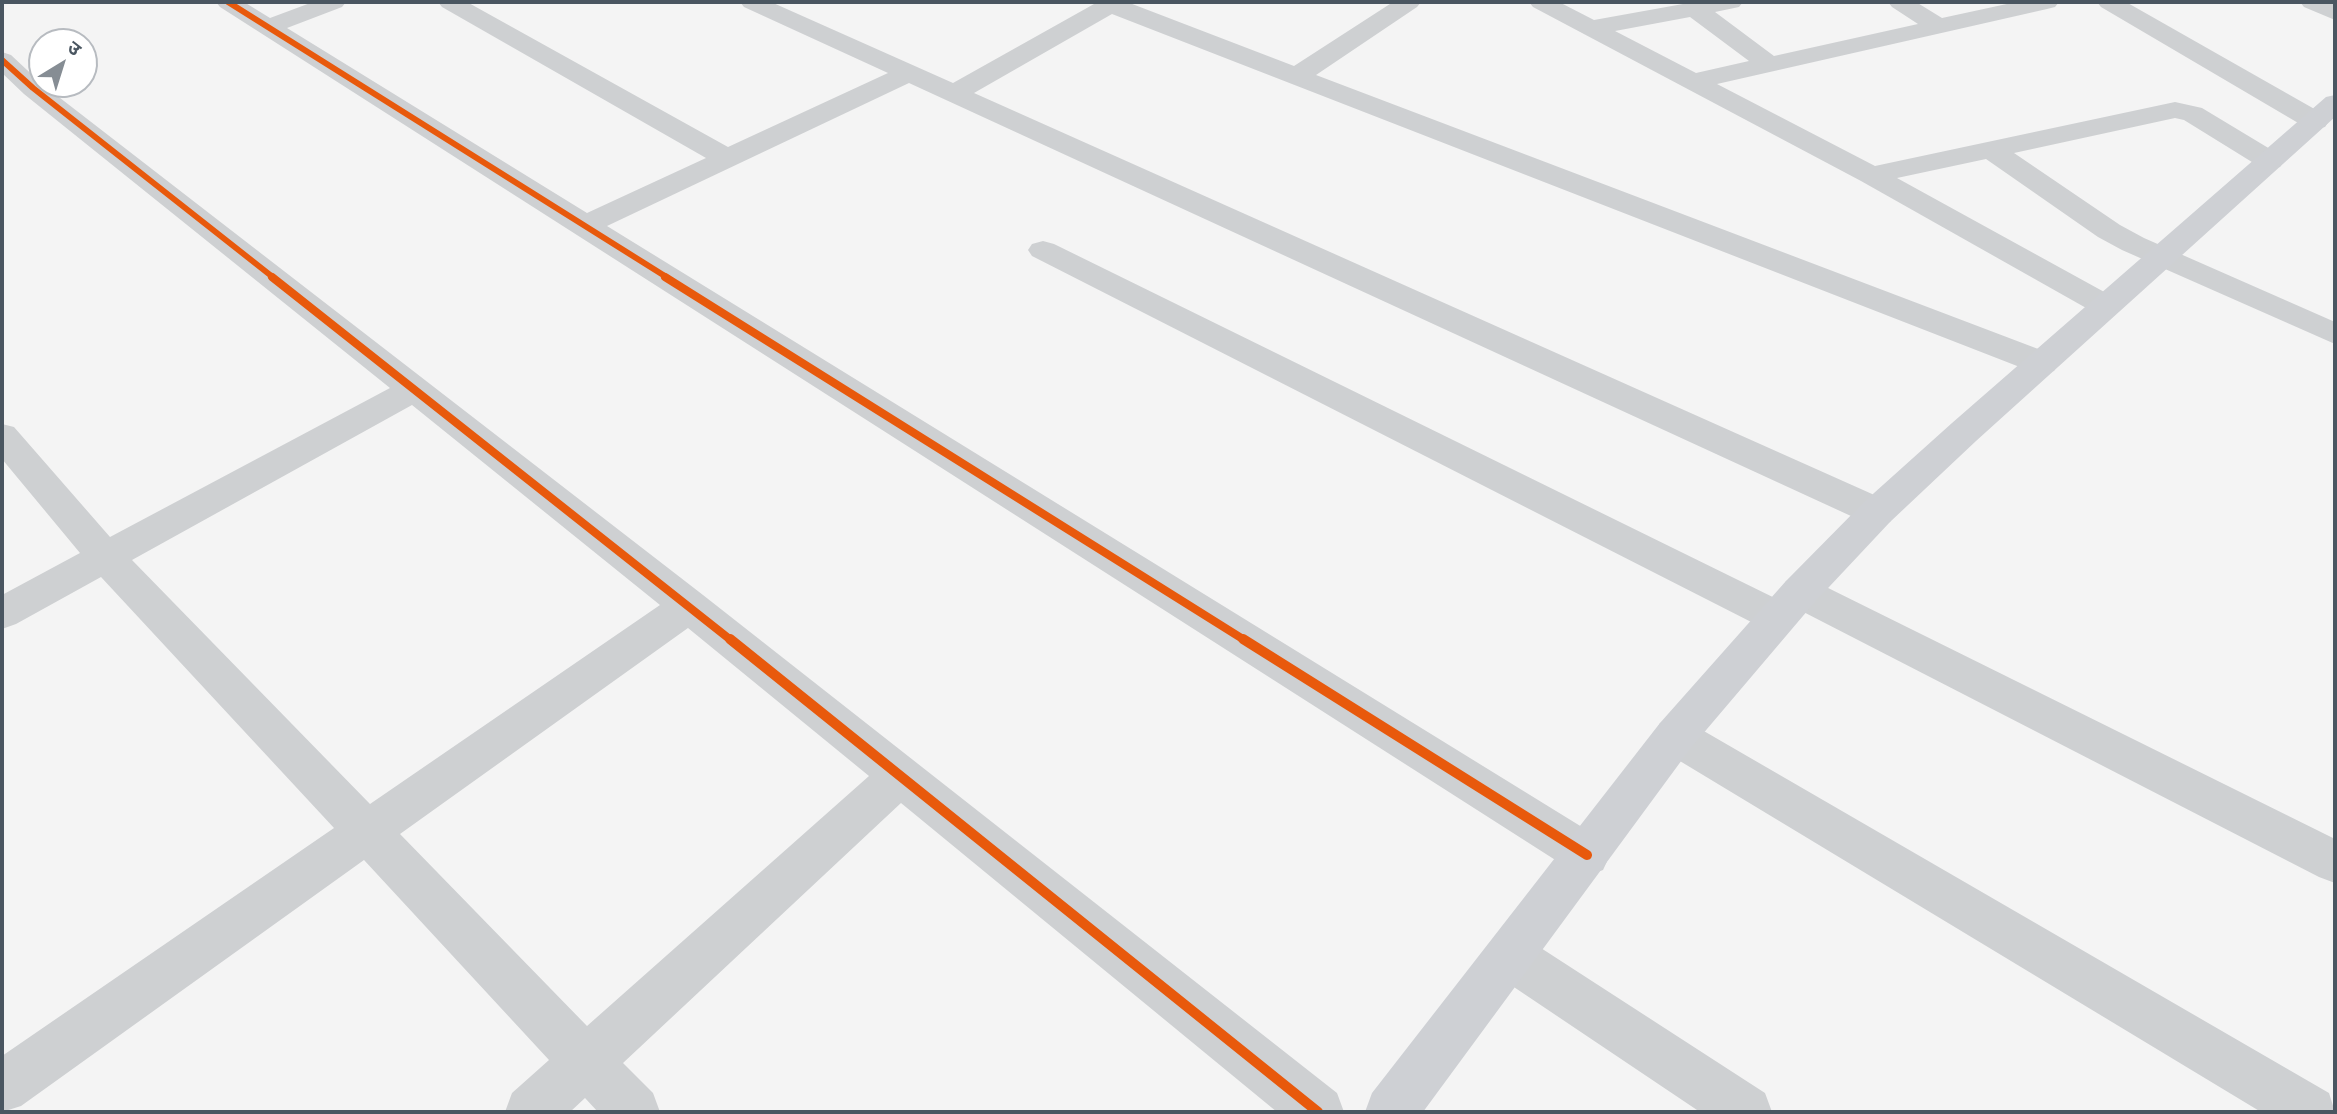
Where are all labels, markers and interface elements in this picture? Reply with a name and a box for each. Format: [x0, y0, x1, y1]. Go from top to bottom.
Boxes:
north arrow [28, 28, 98, 98]
text: उ [63, 35, 86, 61]

